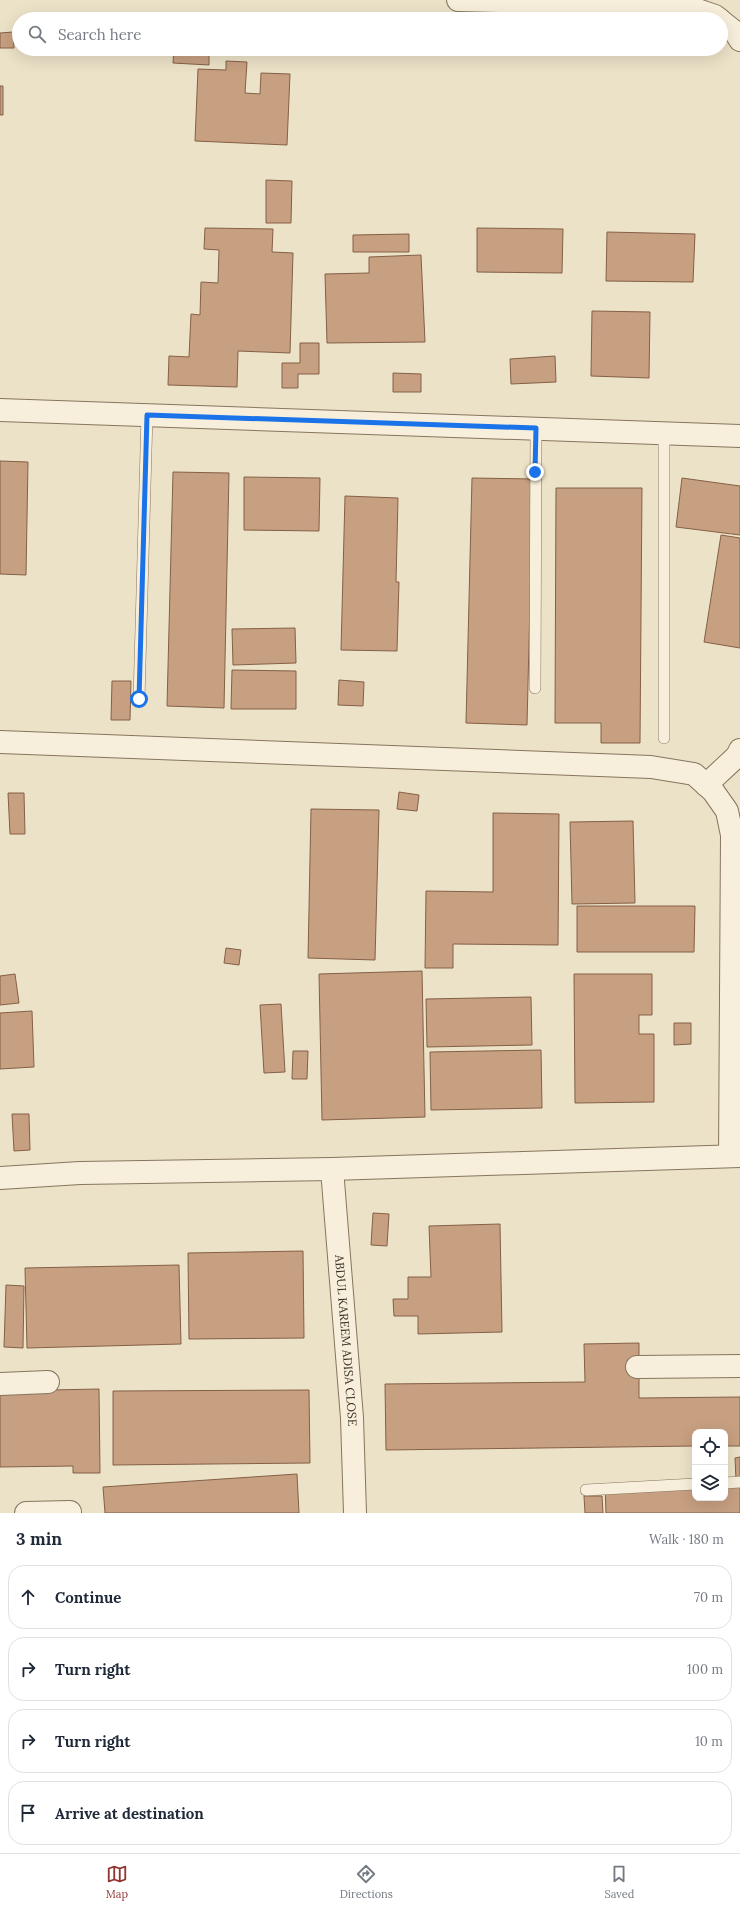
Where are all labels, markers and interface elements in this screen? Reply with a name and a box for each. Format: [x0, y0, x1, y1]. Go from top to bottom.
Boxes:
search box [12, 12, 728, 56]
icon: search [26, 23, 48, 45]
text: Search here [58, 25, 141, 44]
route end [526, 463, 544, 481]
route start [130, 690, 148, 708]
street label: ABDUL KAREEM ADISA CLOSE [332, 1253, 360, 1426]
map controls [692, 1429, 728, 1501]
button: locate [692, 1429, 728, 1465]
button: layers [692, 1465, 728, 1501]
text: 3 min [16, 1528, 62, 1550]
text: Walk · 180 m [649, 1531, 724, 1548]
icon: ahead [17, 1586, 39, 1608]
text: Continue [55, 1588, 121, 1607]
text: 70 m [694, 1589, 723, 1606]
icon: right [17, 1658, 39, 1680]
text: Turn right [55, 1660, 131, 1679]
text: 100 m [687, 1661, 723, 1678]
icon: right [17, 1730, 39, 1752]
text: Turn right [55, 1732, 131, 1751]
text: 10 m [695, 1733, 723, 1750]
icon: arrive [17, 1802, 39, 1824]
text: Arrive at destination [55, 1804, 204, 1823]
tab: Map [106, 1863, 128, 1901]
tab: Directions [340, 1863, 393, 1901]
tab: Saved [604, 1863, 634, 1901]

